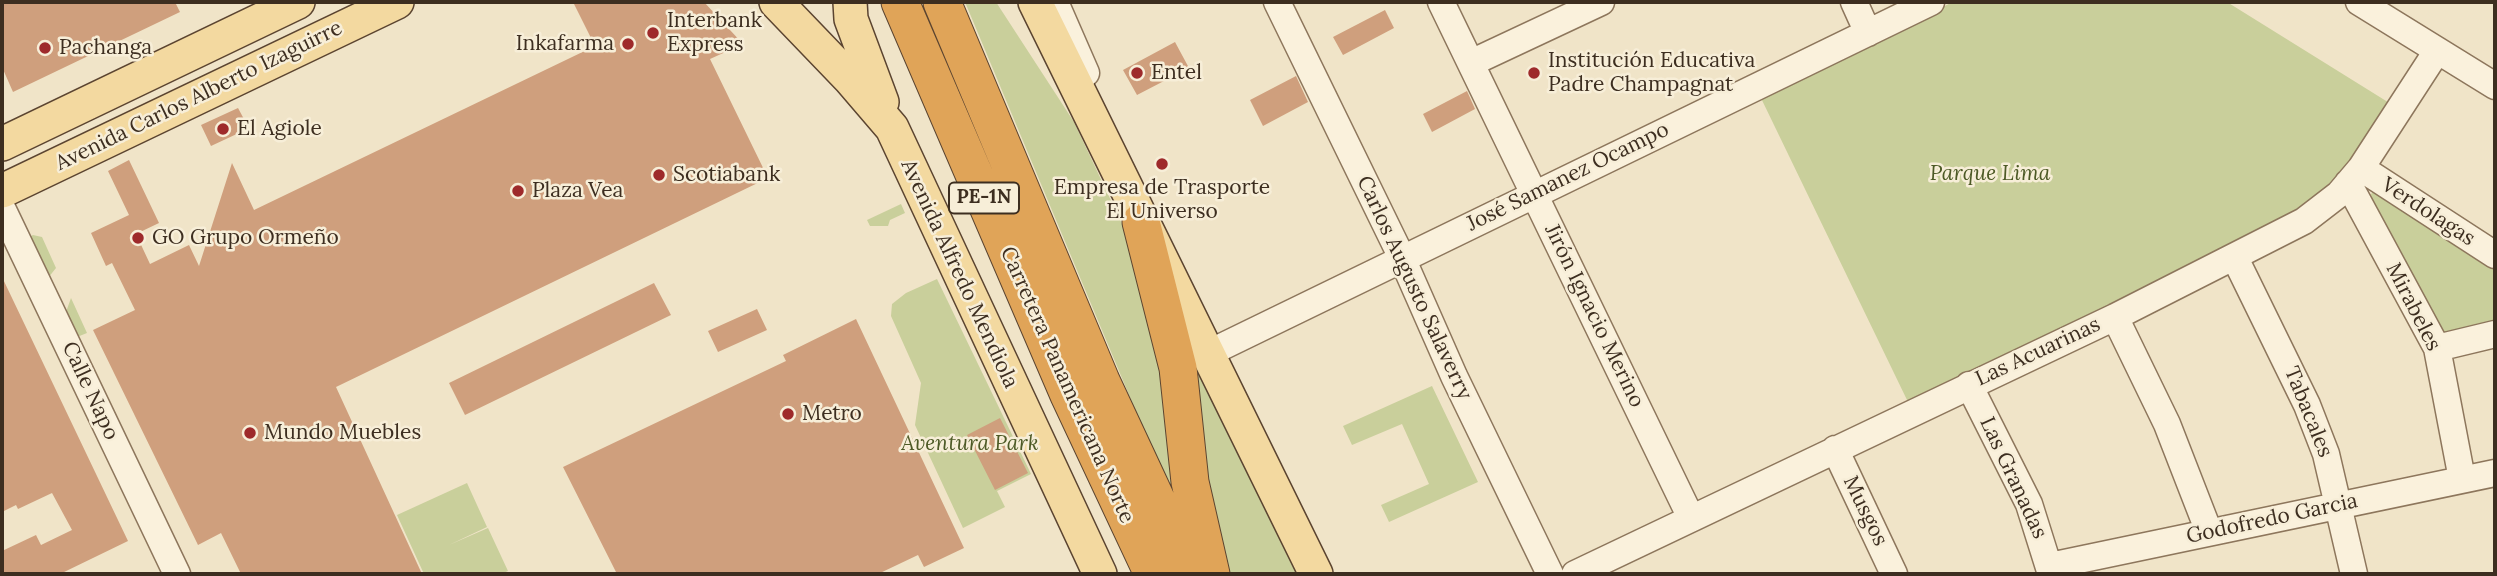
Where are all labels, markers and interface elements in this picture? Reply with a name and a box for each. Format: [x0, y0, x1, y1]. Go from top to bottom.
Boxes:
place label: Interbank Express [667, 8, 762, 58]
street label: Avenida Carlos Alberto Izaguirre [52, 16, 346, 176]
marker: Interbank Express [645, 25, 661, 41]
place label: Inkafarma [516, 31, 614, 57]
place label: Pachanga [59, 35, 152, 61]
marker: Inkafarma [620, 36, 636, 52]
marker: Pachanga [37, 40, 53, 56]
place label: Institución Educativa Padre Champagnat [1548, 48, 1755, 98]
place label: Entel [1151, 60, 1202, 86]
marker: Entel [1129, 65, 1145, 81]
marker: Institución Educativa Padre Champagnat [1526, 65, 1542, 81]
place label: El Agiole [237, 116, 322, 142]
street label: José Samanez Ocampo [1463, 117, 1673, 237]
marker: El Agiole [215, 121, 231, 137]
street label: Avenida Alfredo Mendiola [895, 156, 1023, 392]
marker: Empresa de Trasporte El Universo [1154, 156, 1170, 172]
park label: Parque Lima [1930, 161, 2050, 187]
place label: Scotiabank [673, 162, 780, 188]
marker: Scotiabank [651, 167, 667, 183]
street label: Carlos Augusto Salaverry [1351, 172, 1477, 404]
street label: Verdolagas [2376, 172, 2480, 252]
place label: Empresa de Trasporte El Universo [1054, 175, 1270, 225]
place label: Plaza Vea [532, 178, 623, 204]
road number: PE-1N [949, 182, 1019, 214]
marker: Plaza Vea [510, 183, 526, 199]
street label: Jirón Ignacio Merino [1539, 220, 1649, 412]
place label: GO Grupo Ormeño [152, 225, 339, 251]
marker: GO Grupo Ormeño [130, 230, 146, 246]
street label: Carretera Panamericana Norte [995, 243, 1139, 527]
street label: Mirabeles [2380, 259, 2446, 355]
street label: Las Acuarinas [1972, 312, 2104, 392]
street label: Calle Napo [56, 338, 124, 444]
street label: Tabacales [2278, 363, 2338, 461]
place label: Metro [802, 401, 862, 427]
marker: Metro [780, 406, 796, 422]
street label: Las Granadas [1974, 413, 2052, 543]
place label: Mundo Muebles [264, 420, 421, 446]
marker: Mundo Muebles [242, 425, 258, 441]
park label: Aventura Park [901, 431, 1039, 457]
street label: Musgos [1837, 472, 1893, 550]
street label: Godofredo Garcia [2184, 489, 2360, 549]

